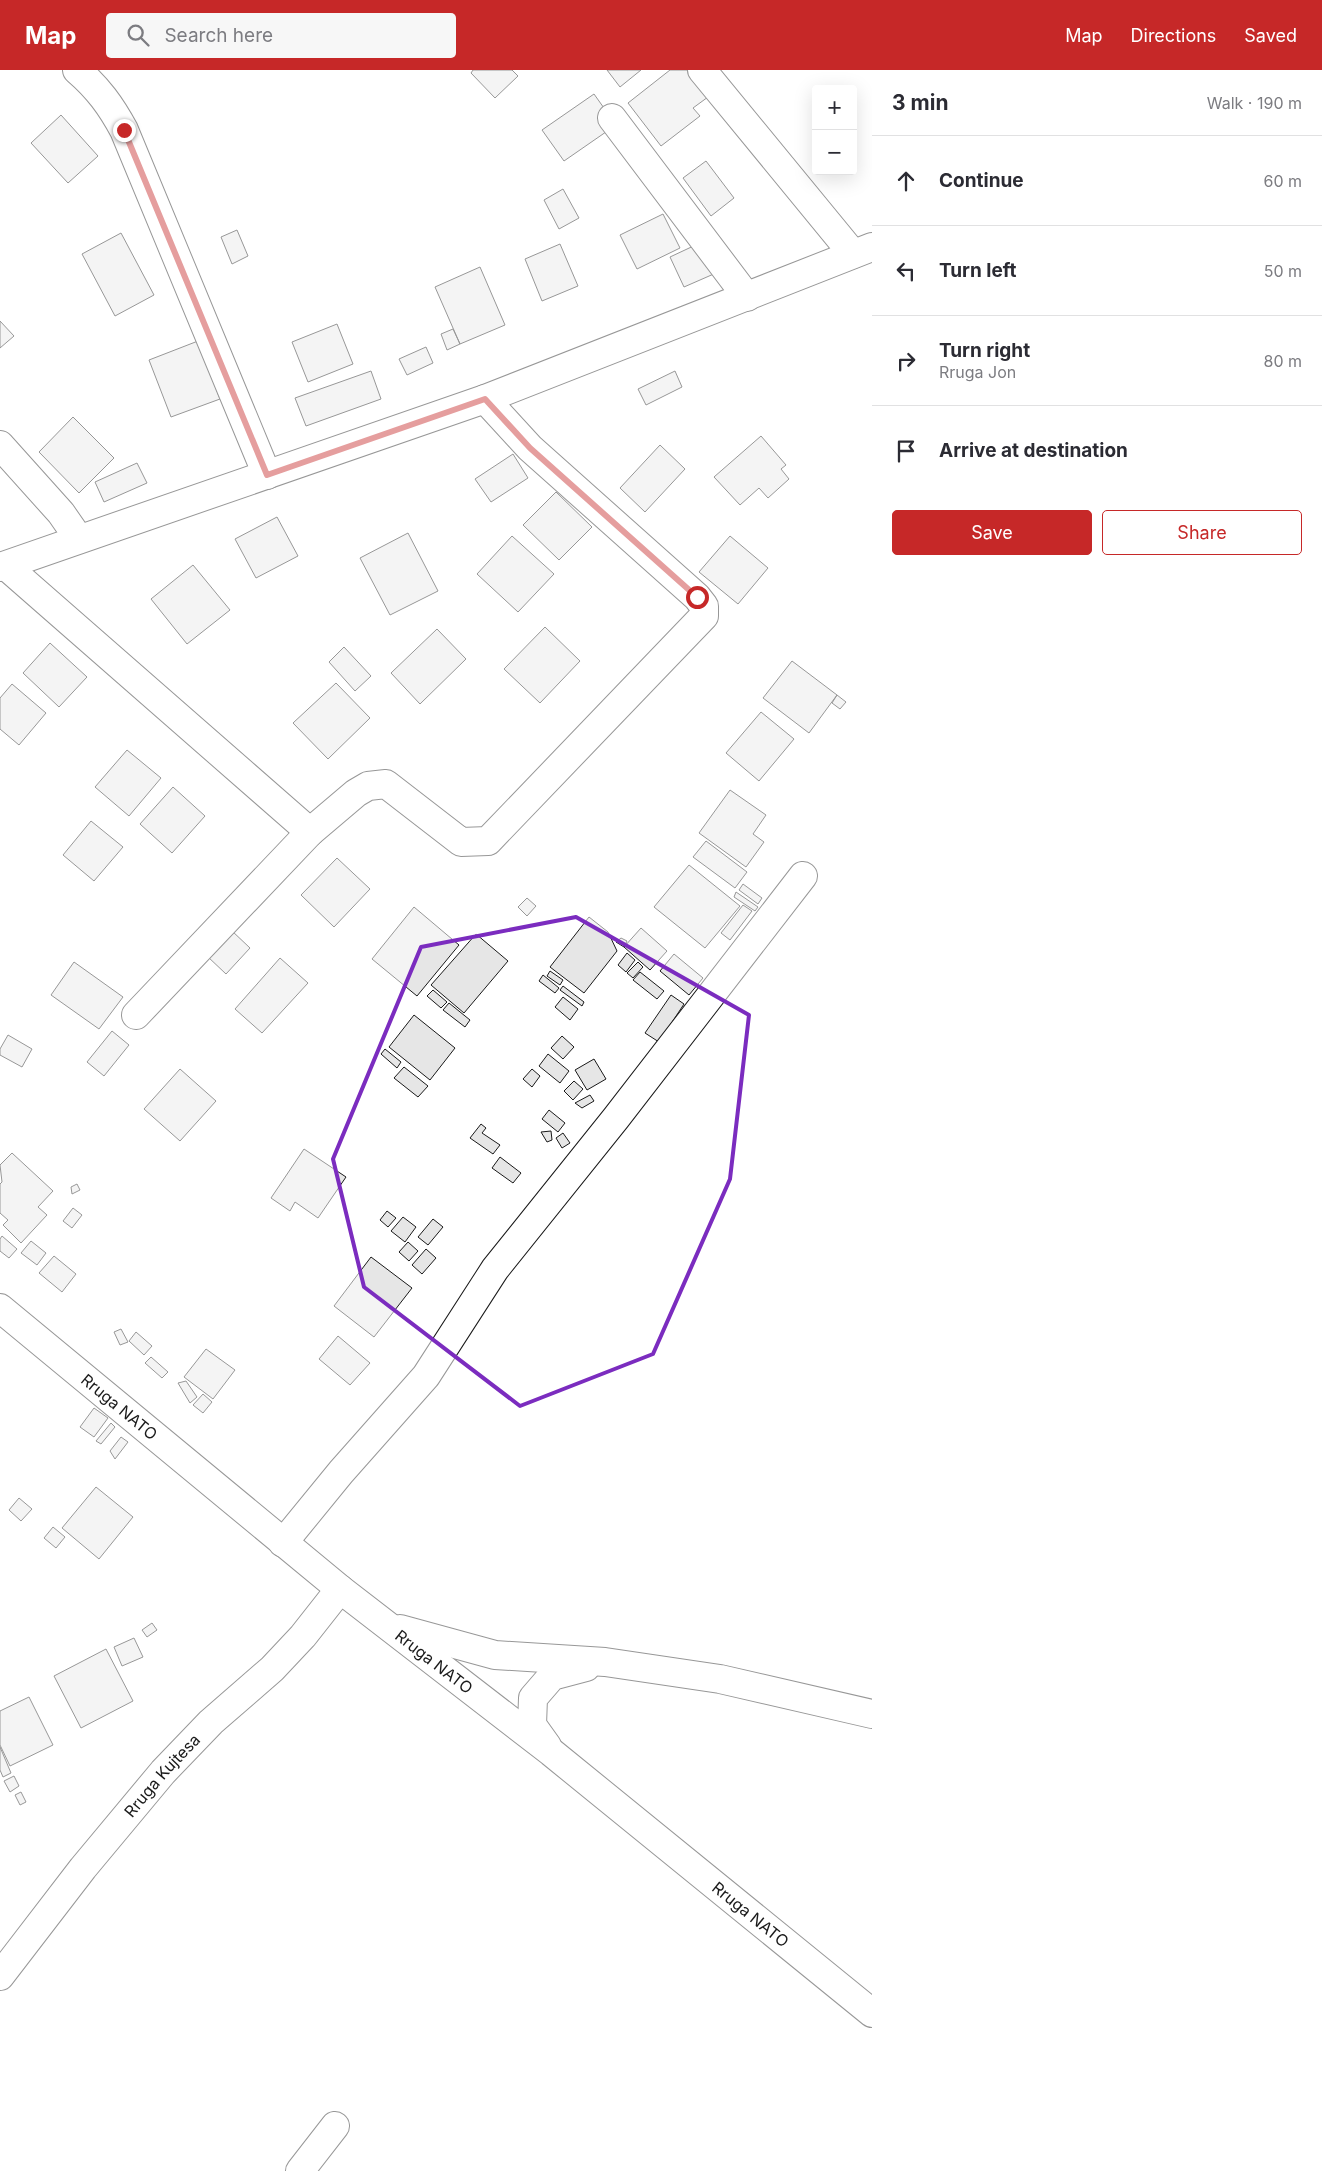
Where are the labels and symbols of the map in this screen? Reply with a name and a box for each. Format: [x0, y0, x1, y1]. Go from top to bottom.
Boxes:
route end [113, 119, 136, 142]
route start [686, 586, 709, 609]
street label: Rruga NATO [77, 1369, 162, 1444]
street label: Rruga NATO [391, 1625, 477, 1698]
street label: Rruga Kujtesa [120, 1730, 204, 1821]
street label: Rruga NATO [708, 1877, 793, 1951]

